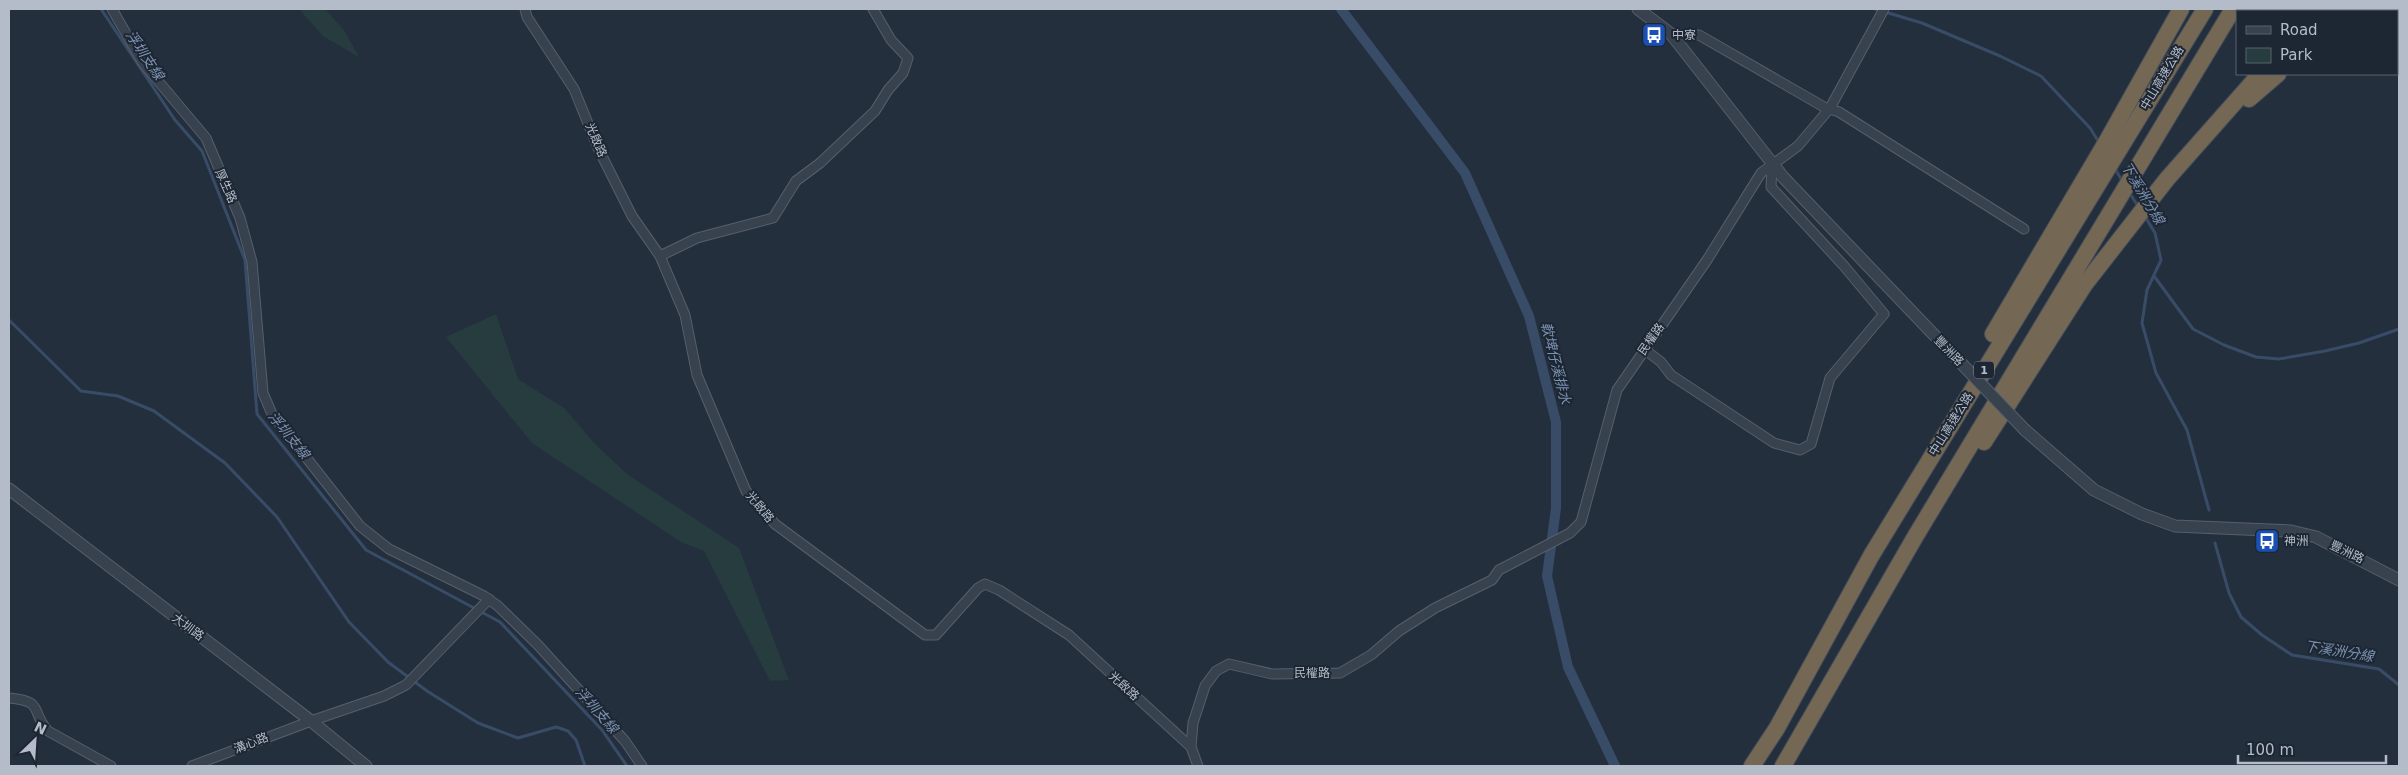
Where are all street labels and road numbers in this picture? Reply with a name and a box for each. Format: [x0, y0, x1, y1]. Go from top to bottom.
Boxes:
street label: 中山高速公路 [2137, 44, 2187, 112]
street label: 光啟路 [583, 121, 609, 159]
street label: 厚生路 [212, 167, 240, 205]
street label: 民權路 [1635, 320, 1667, 358]
street label: 豐洲路 [1931, 333, 1967, 369]
road number: 1 [1974, 362, 1994, 378]
street label: 中山高速公路 [1926, 390, 1976, 458]
street label: 光啟路 [743, 489, 777, 525]
street label: 豐洲路 [2328, 538, 2366, 566]
street label: 大圳路 [169, 611, 207, 643]
street label: 民權路 [1294, 666, 1330, 680]
street label: 光啟路 [1106, 669, 1142, 703]
street label: 溝心路 [232, 730, 270, 756]

